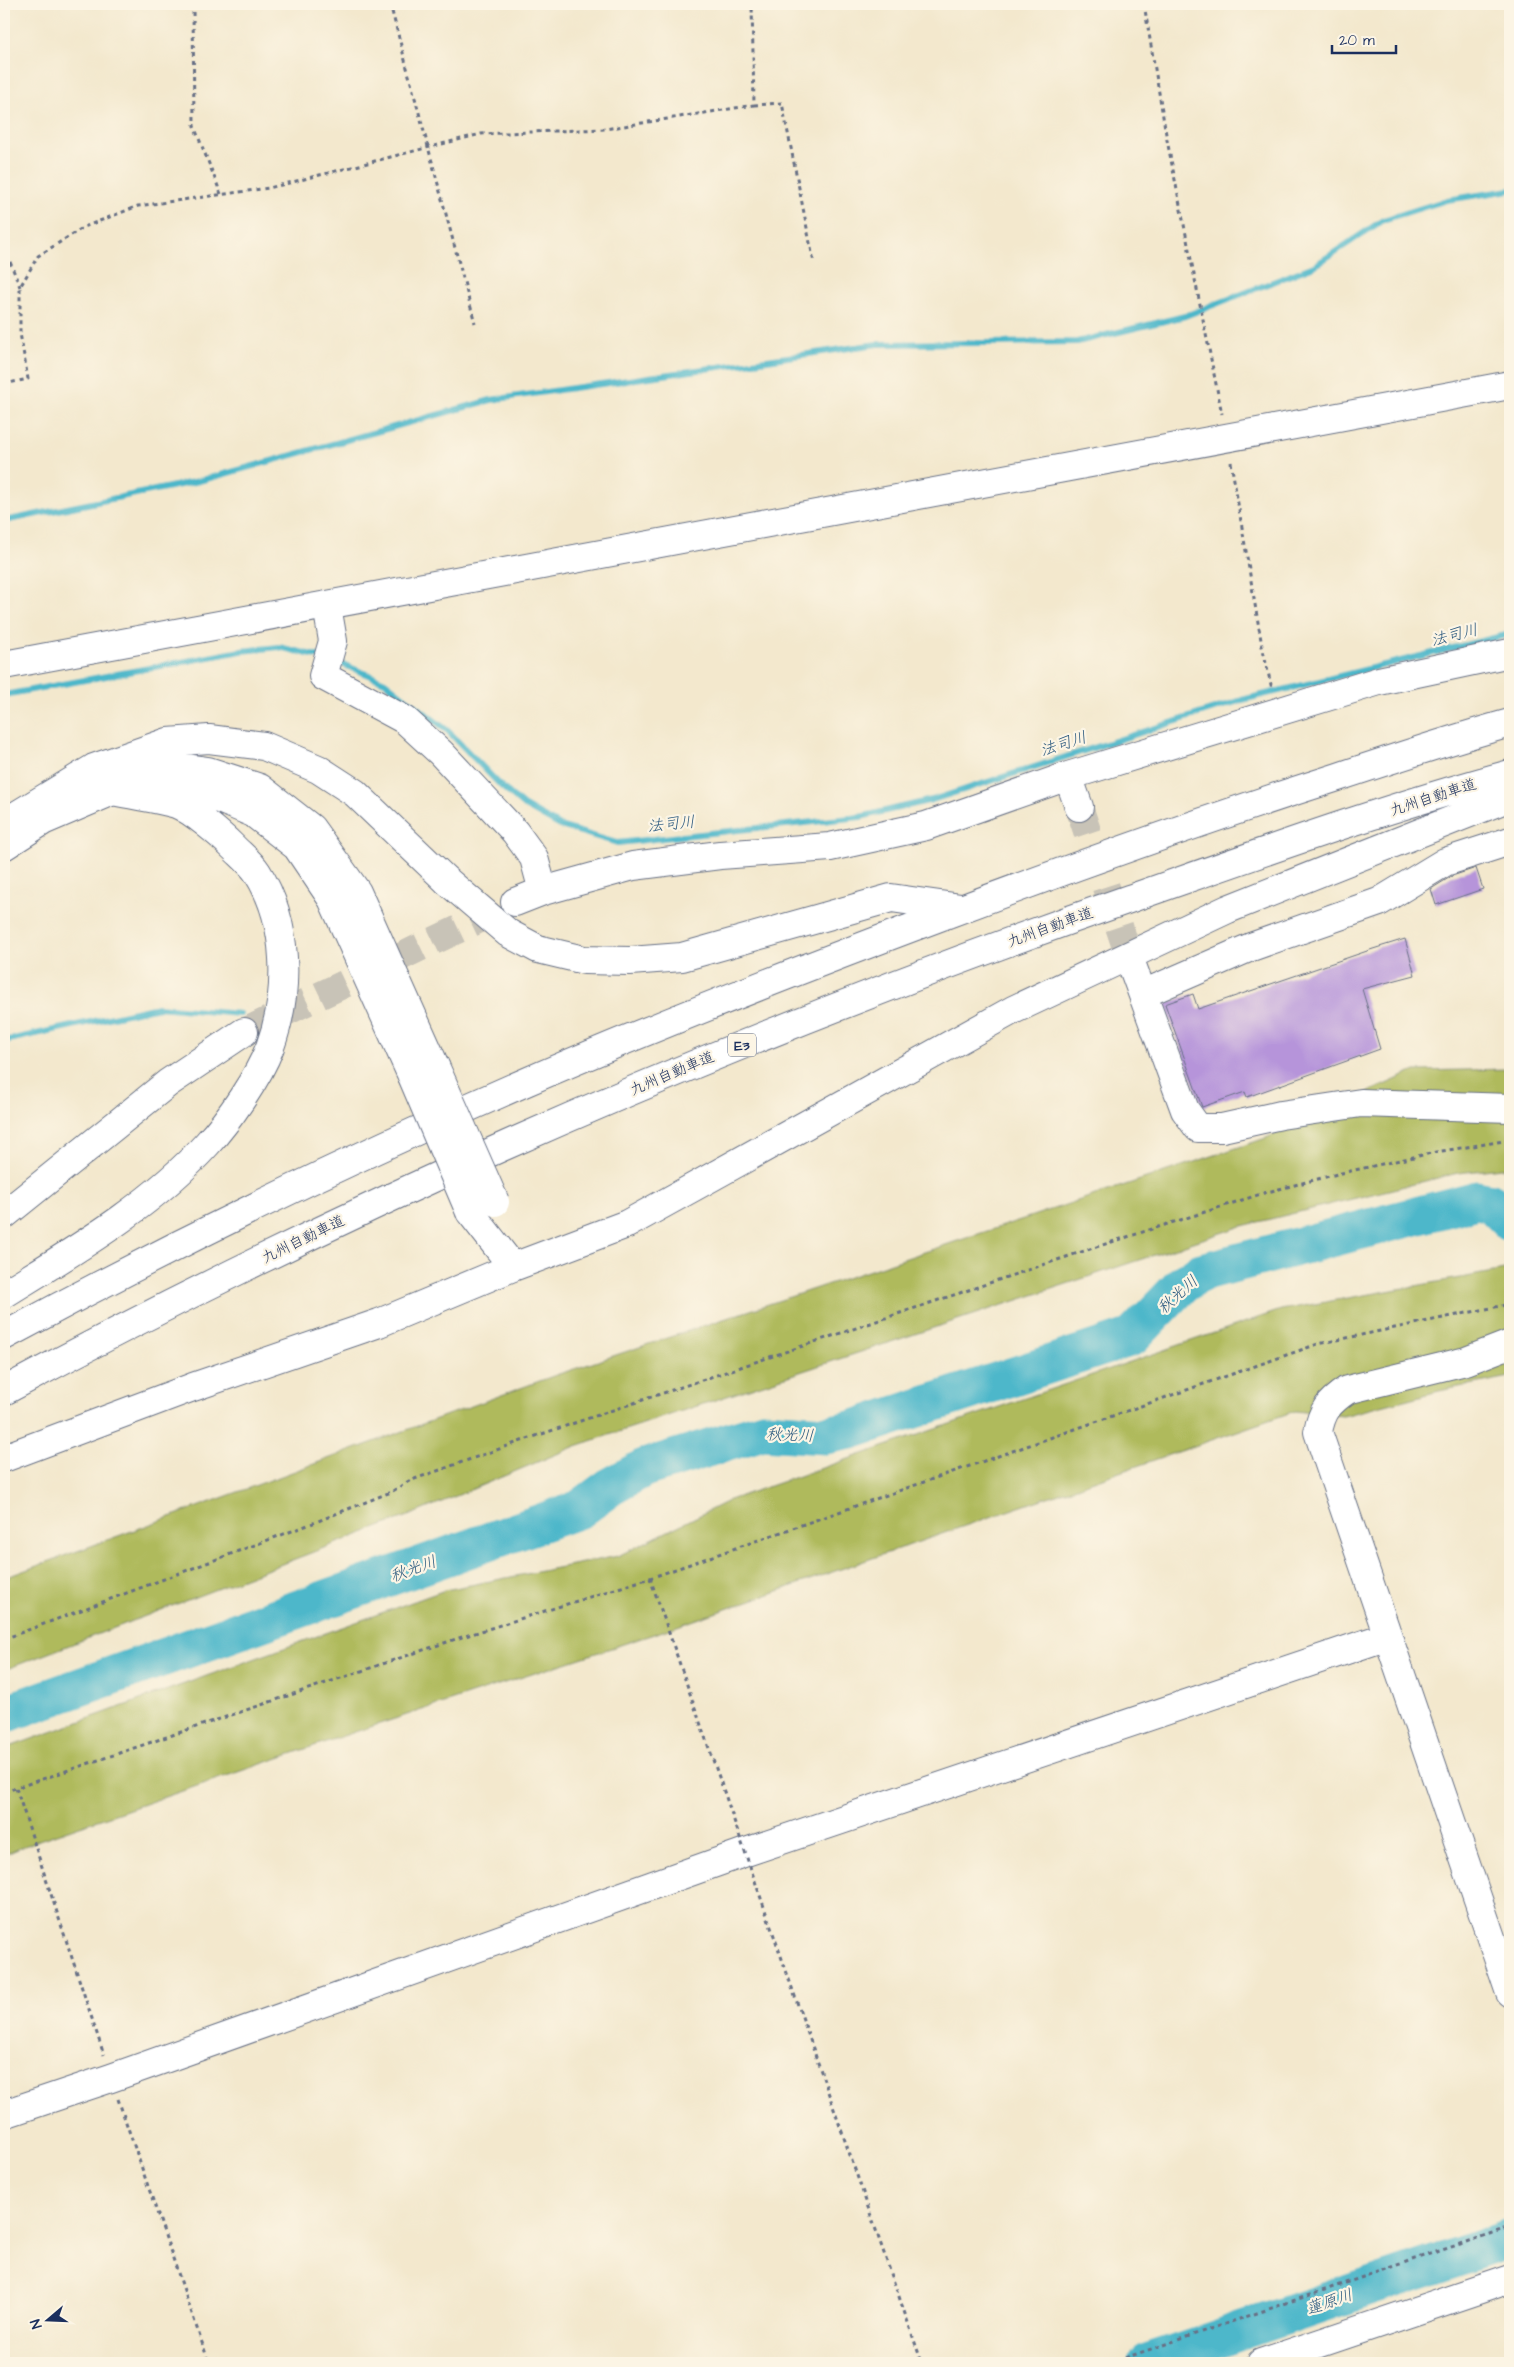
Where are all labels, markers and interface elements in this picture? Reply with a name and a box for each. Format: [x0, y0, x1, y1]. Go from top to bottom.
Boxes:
scale bar [1332, 22, 1395, 54]
text: 20 m [1339, 30, 1375, 51]
water label: 法司川 [1428, 618, 1480, 651]
water label: 法司川 [1037, 726, 1090, 762]
street label: 九州自動車道 [1387, 774, 1479, 821]
water label: 法司川 [646, 811, 696, 837]
street label: 九州自動車道 [1004, 902, 1096, 953]
road number: E3 [728, 1034, 756, 1056]
street label: 九州自動車道 [627, 1046, 718, 1101]
street label: 九州自動車道 [258, 1210, 348, 1269]
water label: 秋光川 [1152, 1271, 1203, 1319]
water label: 秋光川 [766, 1423, 814, 1447]
water label: 秋光川 [387, 1550, 440, 1587]
water label: 蓮原川 [1303, 2284, 1356, 2320]
north arrow [22, 2294, 72, 2344]
text: N [26, 2316, 48, 2331]

